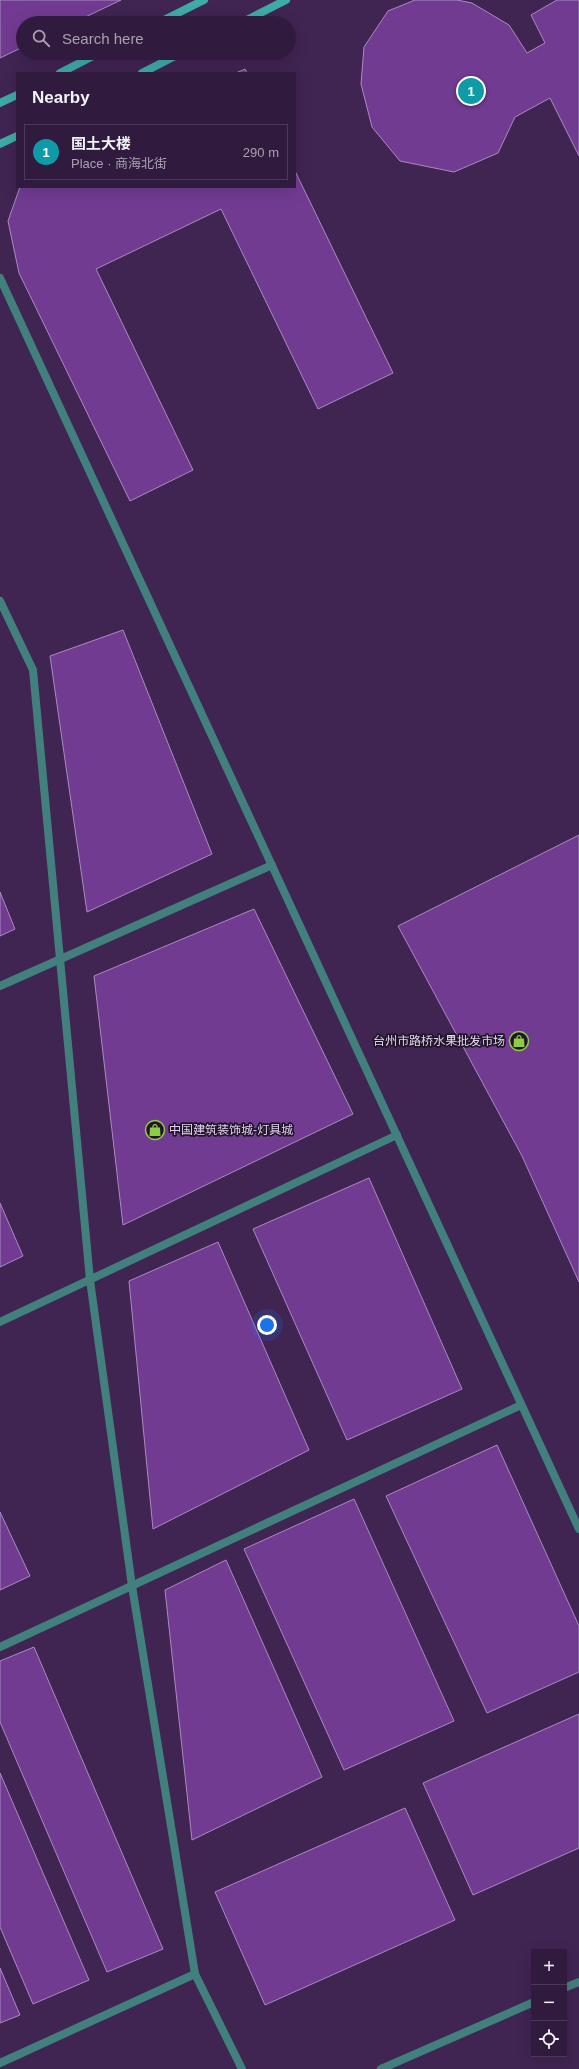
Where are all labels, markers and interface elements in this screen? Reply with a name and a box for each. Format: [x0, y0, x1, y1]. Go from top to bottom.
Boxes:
search box [16, 16, 296, 60]
icon: search [30, 27, 52, 49]
text: Search here [62, 30, 144, 47]
pin: 1 [458, 76, 484, 106]
text: Nearby [32, 88, 90, 107]
text: 国土大楼 [71, 135, 131, 152]
text: 1 [42, 145, 50, 160]
text: 290 m [243, 145, 279, 160]
text: Place · 商海北街 [71, 156, 167, 171]
shop icon: 台州市路桥水果批发市场 [508, 1030, 530, 1052]
place label: 台州市路桥水果批发市场 [373, 1034, 505, 1048]
shop icon: 中国建筑装饰城-灯具城 [144, 1119, 166, 1141]
place label: 中国建筑装饰城-灯具城 [169, 1123, 293, 1137]
your location [257, 1315, 277, 1335]
map controls [531, 1949, 567, 2057]
button: + [531, 1949, 567, 1985]
button: − [531, 1985, 567, 2021]
button: locate [531, 2021, 567, 2057]

